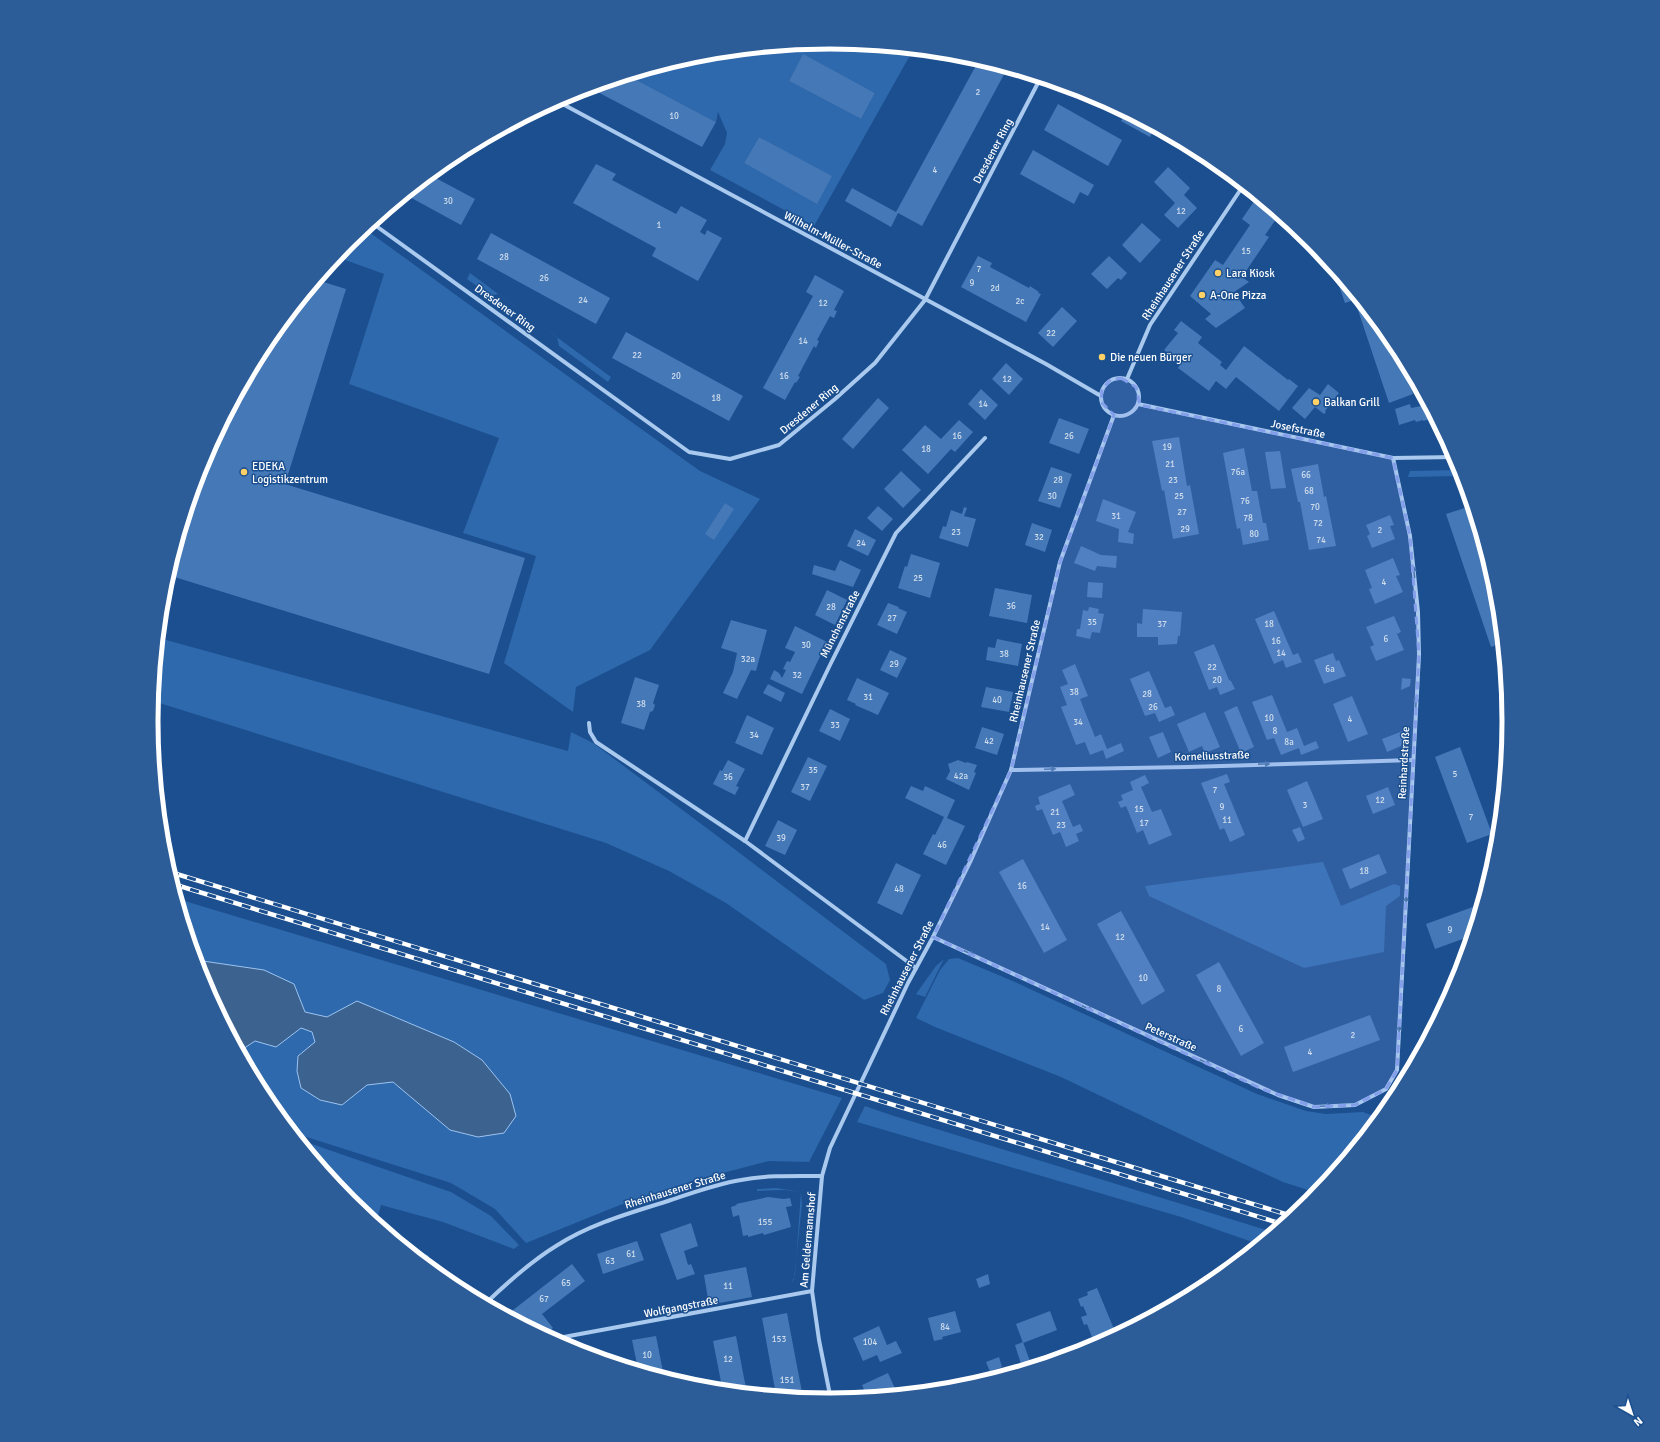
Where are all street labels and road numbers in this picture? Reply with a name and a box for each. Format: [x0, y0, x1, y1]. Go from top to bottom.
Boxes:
street label: Dresdener Ring [970, 116, 1016, 186]
street label: Wilhelm-Müller-Straße [782, 209, 884, 271]
street label: Rheinhausener Straße [1139, 227, 1207, 323]
street label: Dresdener Ring [472, 282, 538, 335]
street label: Dresdener Ring [777, 381, 841, 437]
street label: Josefstraße [1270, 417, 1326, 441]
street label: Münchenstraße [817, 588, 863, 660]
street label: Rheinhausener Straße [1007, 618, 1043, 724]
street label: Reinhardstraße [1396, 726, 1412, 800]
street label: Korneliusstraße [1174, 748, 1250, 764]
street label: Rheinhausener Straße [877, 918, 937, 1018]
street label: Peterstraße [1143, 1020, 1199, 1054]
street label: Rheinhausener Straße [623, 1168, 727, 1212]
street label: Am Geldermannshof [797, 1191, 819, 1288]
street label: Wolfgangstraße [643, 1293, 719, 1321]

